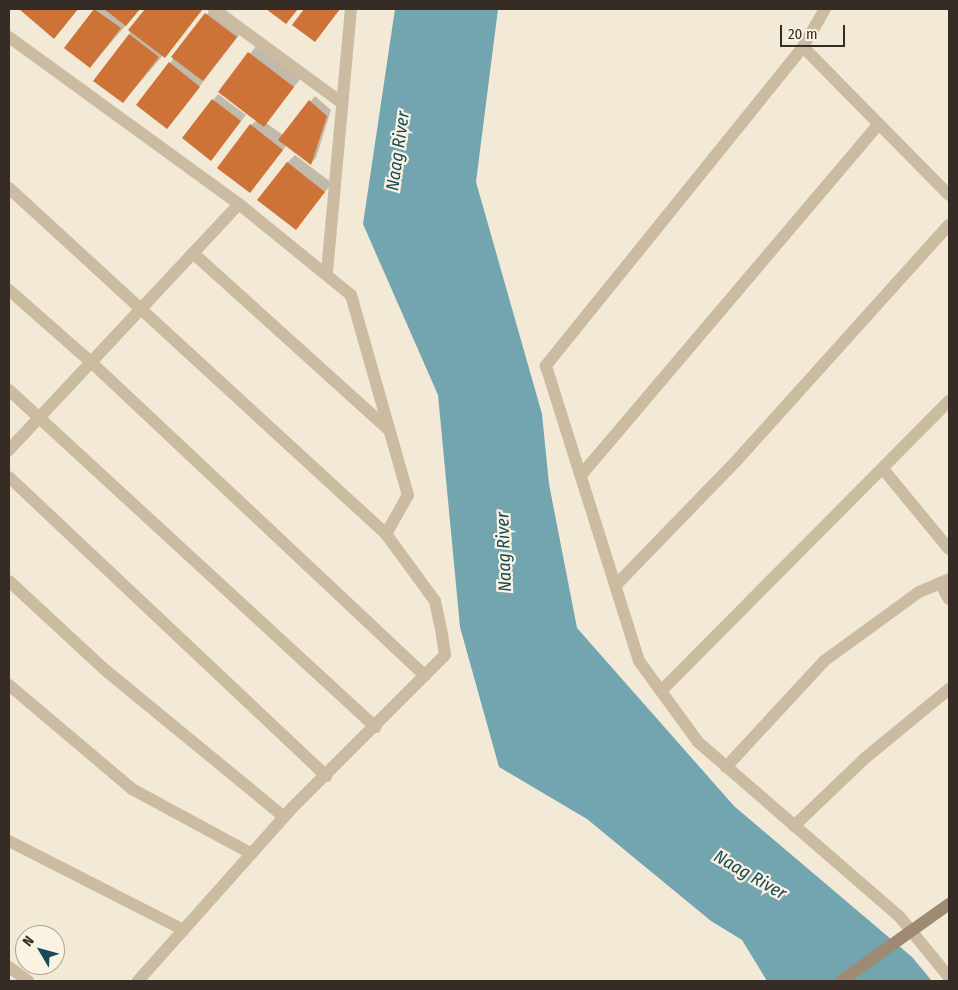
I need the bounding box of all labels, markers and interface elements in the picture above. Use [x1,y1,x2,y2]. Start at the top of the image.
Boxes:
scale bar [783,15,848,47]
text: 20 m [788,25,818,43]
water label: Naag River [382,110,414,192]
water label: Naag River [492,512,516,592]
water label: Naag River [710,846,790,904]
north arrow [15,925,65,975]
text: N [19,933,38,950]

